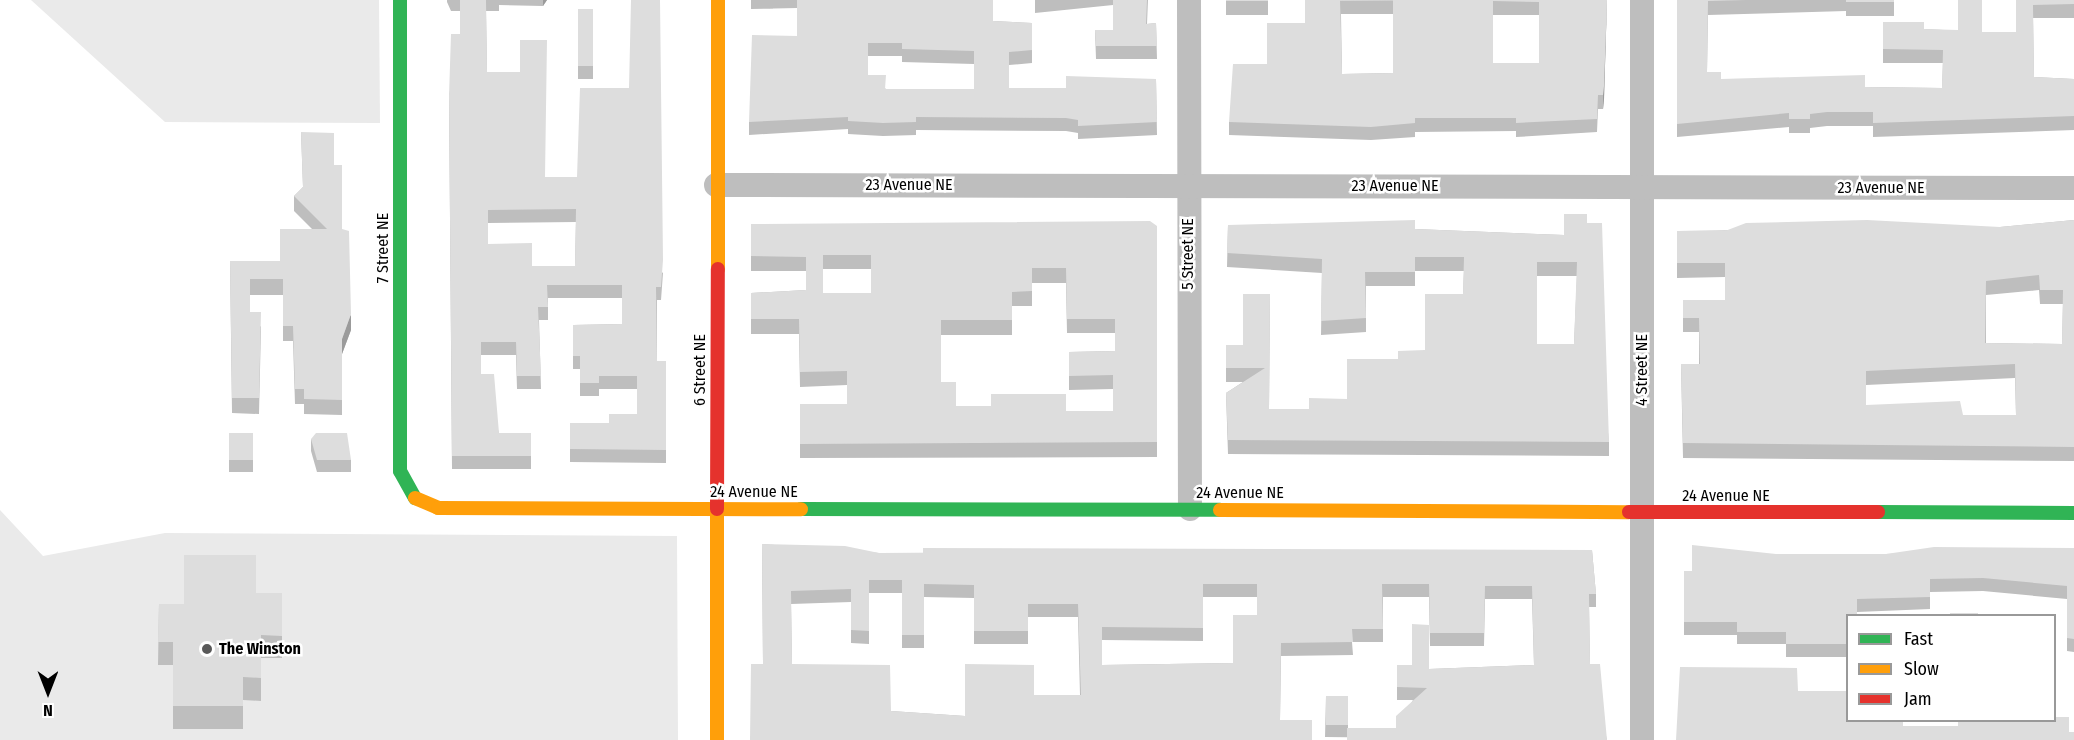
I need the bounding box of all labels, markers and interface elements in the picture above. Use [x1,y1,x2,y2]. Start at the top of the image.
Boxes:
street label: 23 Avenue NE [865,175,953,195]
street label: 23 Avenue NE [1351,176,1439,196]
street label: 23 Avenue NE [1837,178,1925,198]
street label: 7 Street NE [373,213,393,283]
street label: 5 Street NE [1178,218,1198,290]
street label: 6 Street NE [690,334,710,406]
street label: 4 Street NE [1632,334,1652,406]
street label: 24 Avenue NE [710,482,798,502]
street label: 24 Avenue NE [1196,483,1284,503]
street label: 24 Avenue NE [1682,486,1770,506]
legend [1846,614,2056,722]
text: Fast [1904,628,1933,650]
place label: The Winston [219,639,301,659]
marker: The Winston [200,642,214,656]
text: Slow [1904,658,1939,680]
north arrow [18,662,78,722]
text: Jam [1904,688,1932,710]
text: N [43,701,53,720]

